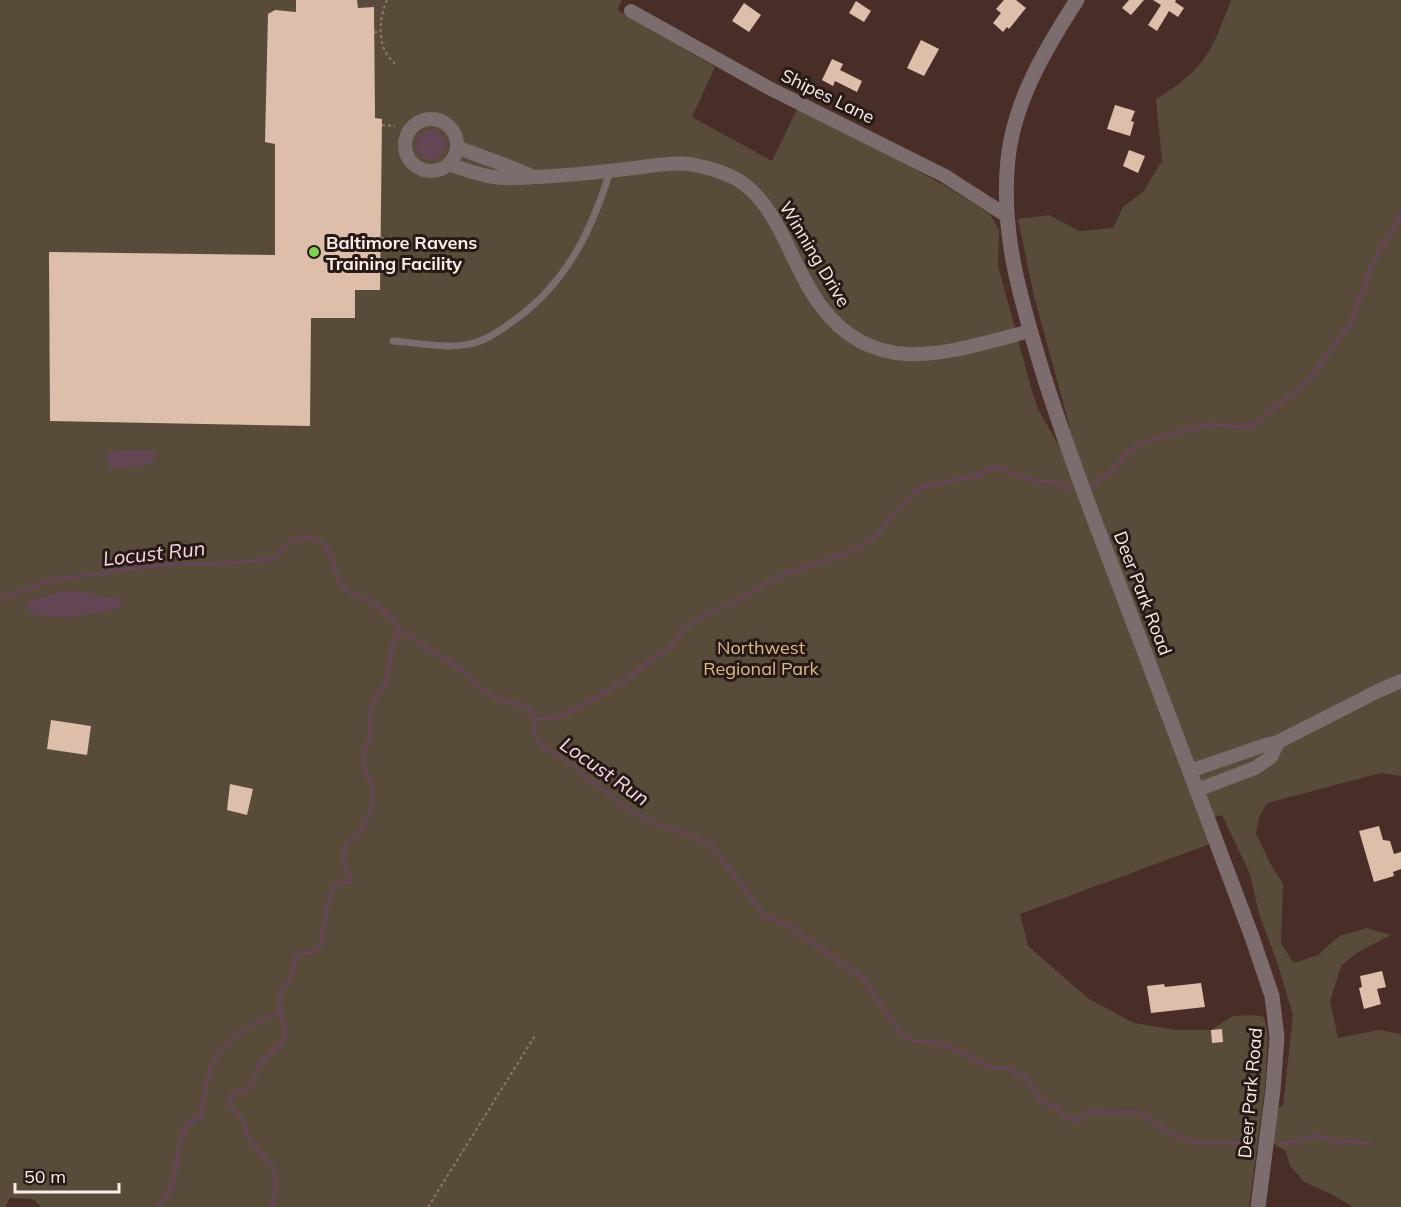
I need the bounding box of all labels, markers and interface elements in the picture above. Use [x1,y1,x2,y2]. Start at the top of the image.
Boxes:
street label: Shipes Lane [777,63,879,129]
street label: Winning Drive [774,197,856,311]
place label: Baltimore Ravens Training Facility [326,231,477,275]
marker: Baltimore Ravens Training Facility [307,245,321,259]
street label: Deer Park Road [1109,528,1177,658]
water label: Locust Run [102,535,206,571]
park label: Northwest Regional Park [703,636,820,680]
water label: Locust Run [556,731,654,811]
street label: Deer Park Road [1233,1027,1267,1159]
scale bar [15,1156,118,1194]
text: 50 m [24,1165,66,1188]

